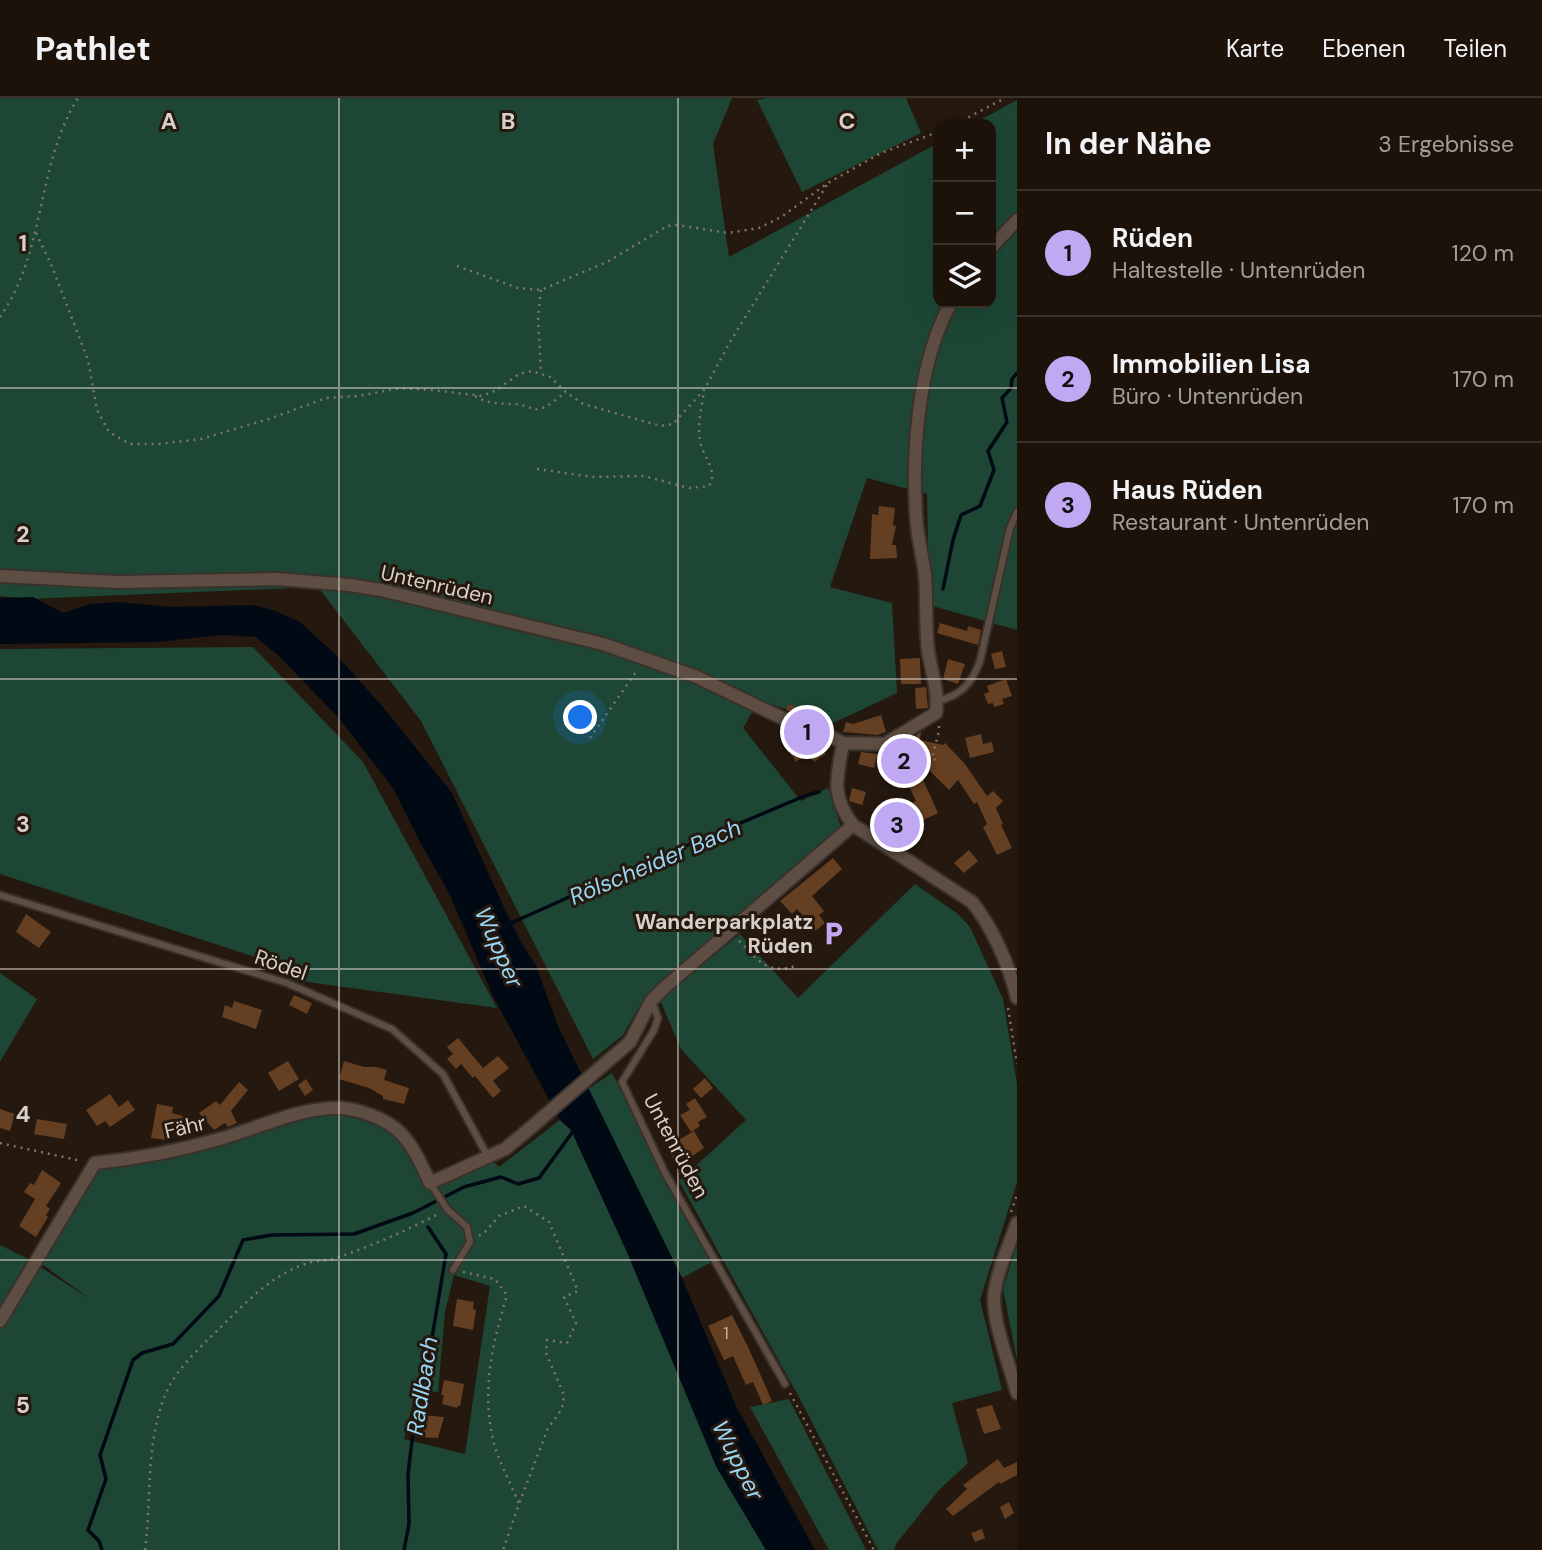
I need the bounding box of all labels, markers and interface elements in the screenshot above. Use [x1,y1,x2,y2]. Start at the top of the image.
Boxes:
text: Pathlet [35,27,151,70]
text: Karte [1226,33,1284,64]
text: Ebenen [1322,33,1406,64]
text: Teilen [1444,33,1507,64]
text: A [161,106,177,136]
text: B [501,106,515,136]
text: C [839,106,855,136]
map controls [933,119,996,308]
button: + [933,119,996,182]
text: In der Nähe [1045,124,1212,163]
text: 3 Ergebnisse [1378,129,1514,159]
button: − [933,182,996,245]
text: Rüden [1112,221,1193,255]
text: 1 [19,228,27,258]
text: 1 [1064,238,1072,268]
text: 120 m [1451,238,1514,268]
button: layers [933,245,996,308]
text: Haltestelle · Untenrüden [1112,255,1366,285]
text: Immobilien Lisa [1112,347,1311,381]
text: 2 [1061,364,1075,394]
text: 170 m [1453,364,1514,394]
text: Büro · Untenrüden [1112,381,1303,411]
text: Haus Rüden [1112,473,1263,507]
text: 3 [1061,490,1075,520]
text: 170 m [1453,490,1514,520]
text: Restaurant · Untenrüden [1112,507,1369,537]
text: 2 [16,519,30,549]
street label: Untenrüden [378,558,496,612]
your location [563,700,597,734]
pin: 1 [784,706,830,758]
pin: 2 [881,735,927,787]
pin: 3 [874,799,920,851]
text: 3 [16,809,30,839]
water label: Rölscheider Bach [564,812,746,912]
water label: Wupper [468,902,531,994]
place label: Wanderparkplatz Rüden [635,908,813,960]
parking icon: Wanderparkplatz Rüden [819,920,847,948]
street label: Rödel [251,943,311,987]
street label: Untenrüden [637,1089,715,1203]
text: 4 [16,1099,31,1129]
street label: Fähr [161,1109,209,1145]
house number: 1 [723,1321,729,1345]
water label: Radlbach [399,1335,445,1437]
text: 5 [16,1390,30,1420]
water label: Wupper [705,1415,771,1506]

